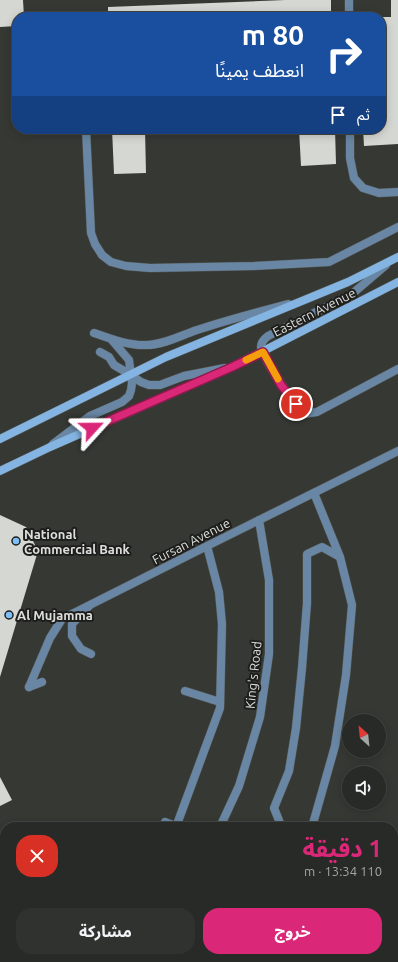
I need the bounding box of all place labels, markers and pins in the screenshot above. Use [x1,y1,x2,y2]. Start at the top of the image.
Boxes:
pin [279,387,313,421]
place label: National Commercial Bank [24,527,131,556]
marker: National Commercial Bank [11,536,21,546]
place label: Al Mujamma [17,608,93,622]
marker: Al Mujamma [4,610,14,620]

